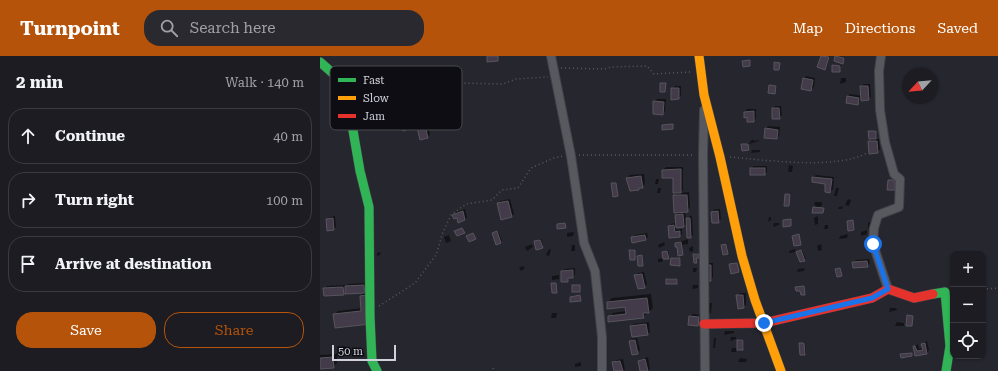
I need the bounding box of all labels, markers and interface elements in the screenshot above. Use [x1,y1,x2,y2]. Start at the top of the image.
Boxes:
search box [144,10,424,46]
text: Turnpoint [20,17,120,40]
icon: search [158,17,180,39]
text: Search here [190,19,276,37]
text: Map [793,20,823,36]
text: Directions [845,20,915,36]
text: Saved [937,20,978,36]
legend [330,66,462,130]
north arrow [902,68,938,104]
text: 2 min [16,72,63,92]
text: Fast [363,74,384,87]
text: Walk · 140 m [225,75,304,90]
text: Slow [363,92,390,105]
text: Jam [363,110,385,123]
icon: ahead [17,125,39,147]
text: Continue [55,127,125,145]
text: 40 m [273,129,303,144]
icon: right [17,189,39,211]
text: Turn right [55,191,134,209]
text: 100 m [266,193,303,208]
route start [864,235,882,253]
map controls [950,251,986,359]
button: + [950,251,986,287]
icon: arrive [17,253,39,275]
text: Arrive at destination [55,255,211,273]
button: − [950,287,986,323]
button: Save [16,312,156,348]
button: Share [164,312,304,348]
route end [755,314,773,332]
button: locate [950,323,986,359]
scale bar [332,343,396,362]
text: 50 m [338,345,363,358]

